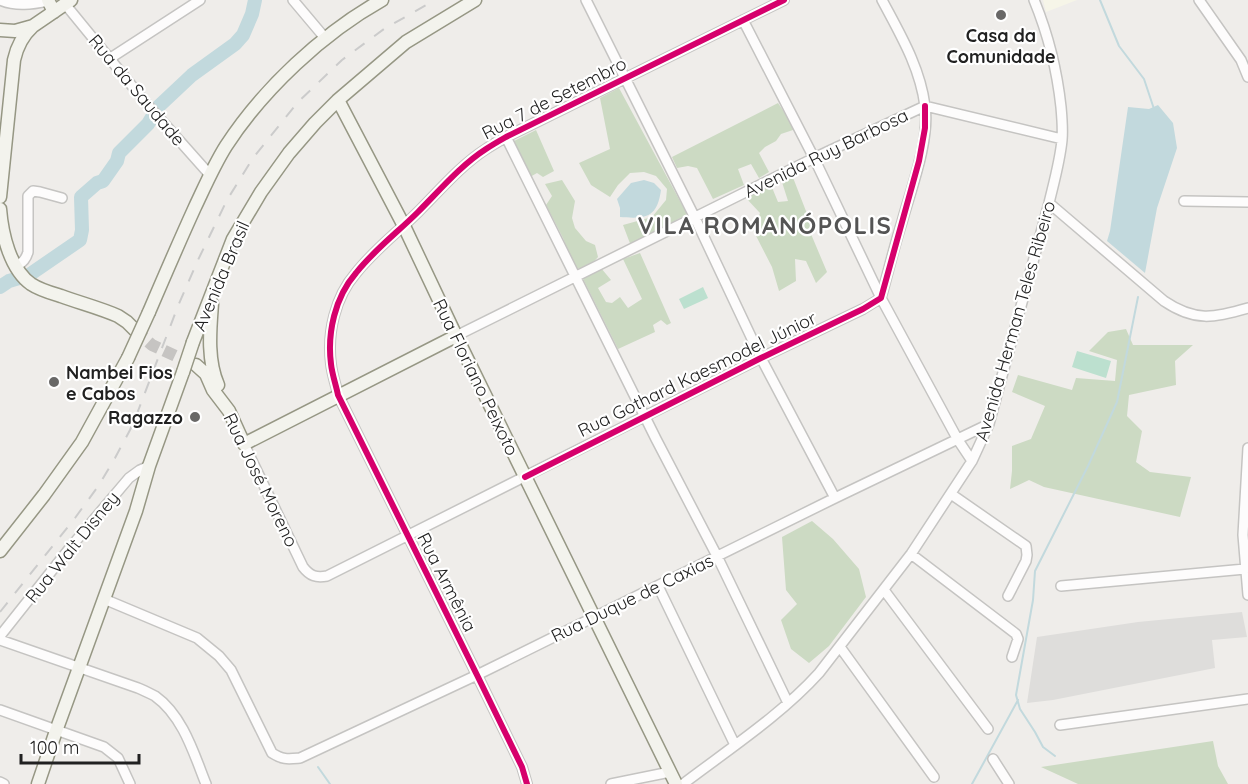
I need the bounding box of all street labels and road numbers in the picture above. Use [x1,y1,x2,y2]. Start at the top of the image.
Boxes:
street label: Rua da Saudade [84,29,190,151]
street label: Rua 7 de Setembro [478,52,630,144]
street label: Avenida Ruy Barbosa [740,103,912,203]
street label: Avenida Herman Teles Ribeiro [970,198,1060,444]
street label: Avenida Brasil [187,217,255,335]
street label: Rua Floriano Peixoto [428,295,524,459]
street label: Rua Gothard Kaesmodel Júnior [574,306,820,442]
street label: Rua José Moreno [219,409,303,551]
street label: Rua Walt Disney [20,486,124,608]
street label: Rua Armênia [412,529,482,635]
street label: Rua Duque de Caxias [547,549,717,647]

